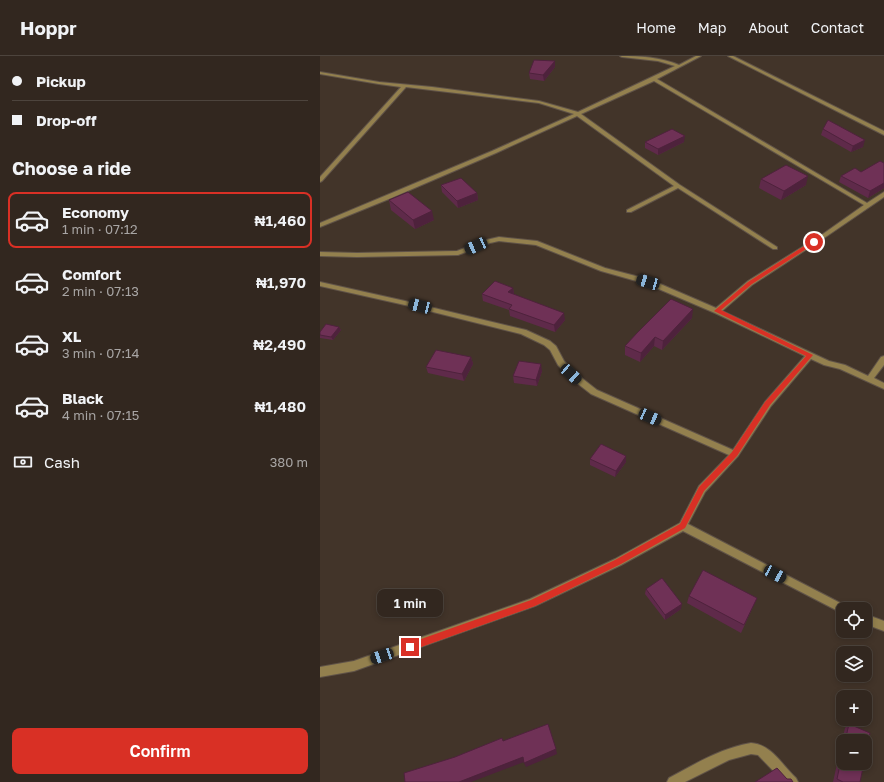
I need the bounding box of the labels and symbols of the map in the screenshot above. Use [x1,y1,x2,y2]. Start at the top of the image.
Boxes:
route start [805,233,823,251]
car [463,236,489,256]
car [635,273,661,291]
car [407,297,433,315]
car [558,362,584,386]
car [637,407,663,427]
car [762,563,788,585]
callout: 1 min [377,589,443,617]
route end [401,638,419,656]
car [369,647,395,665]

